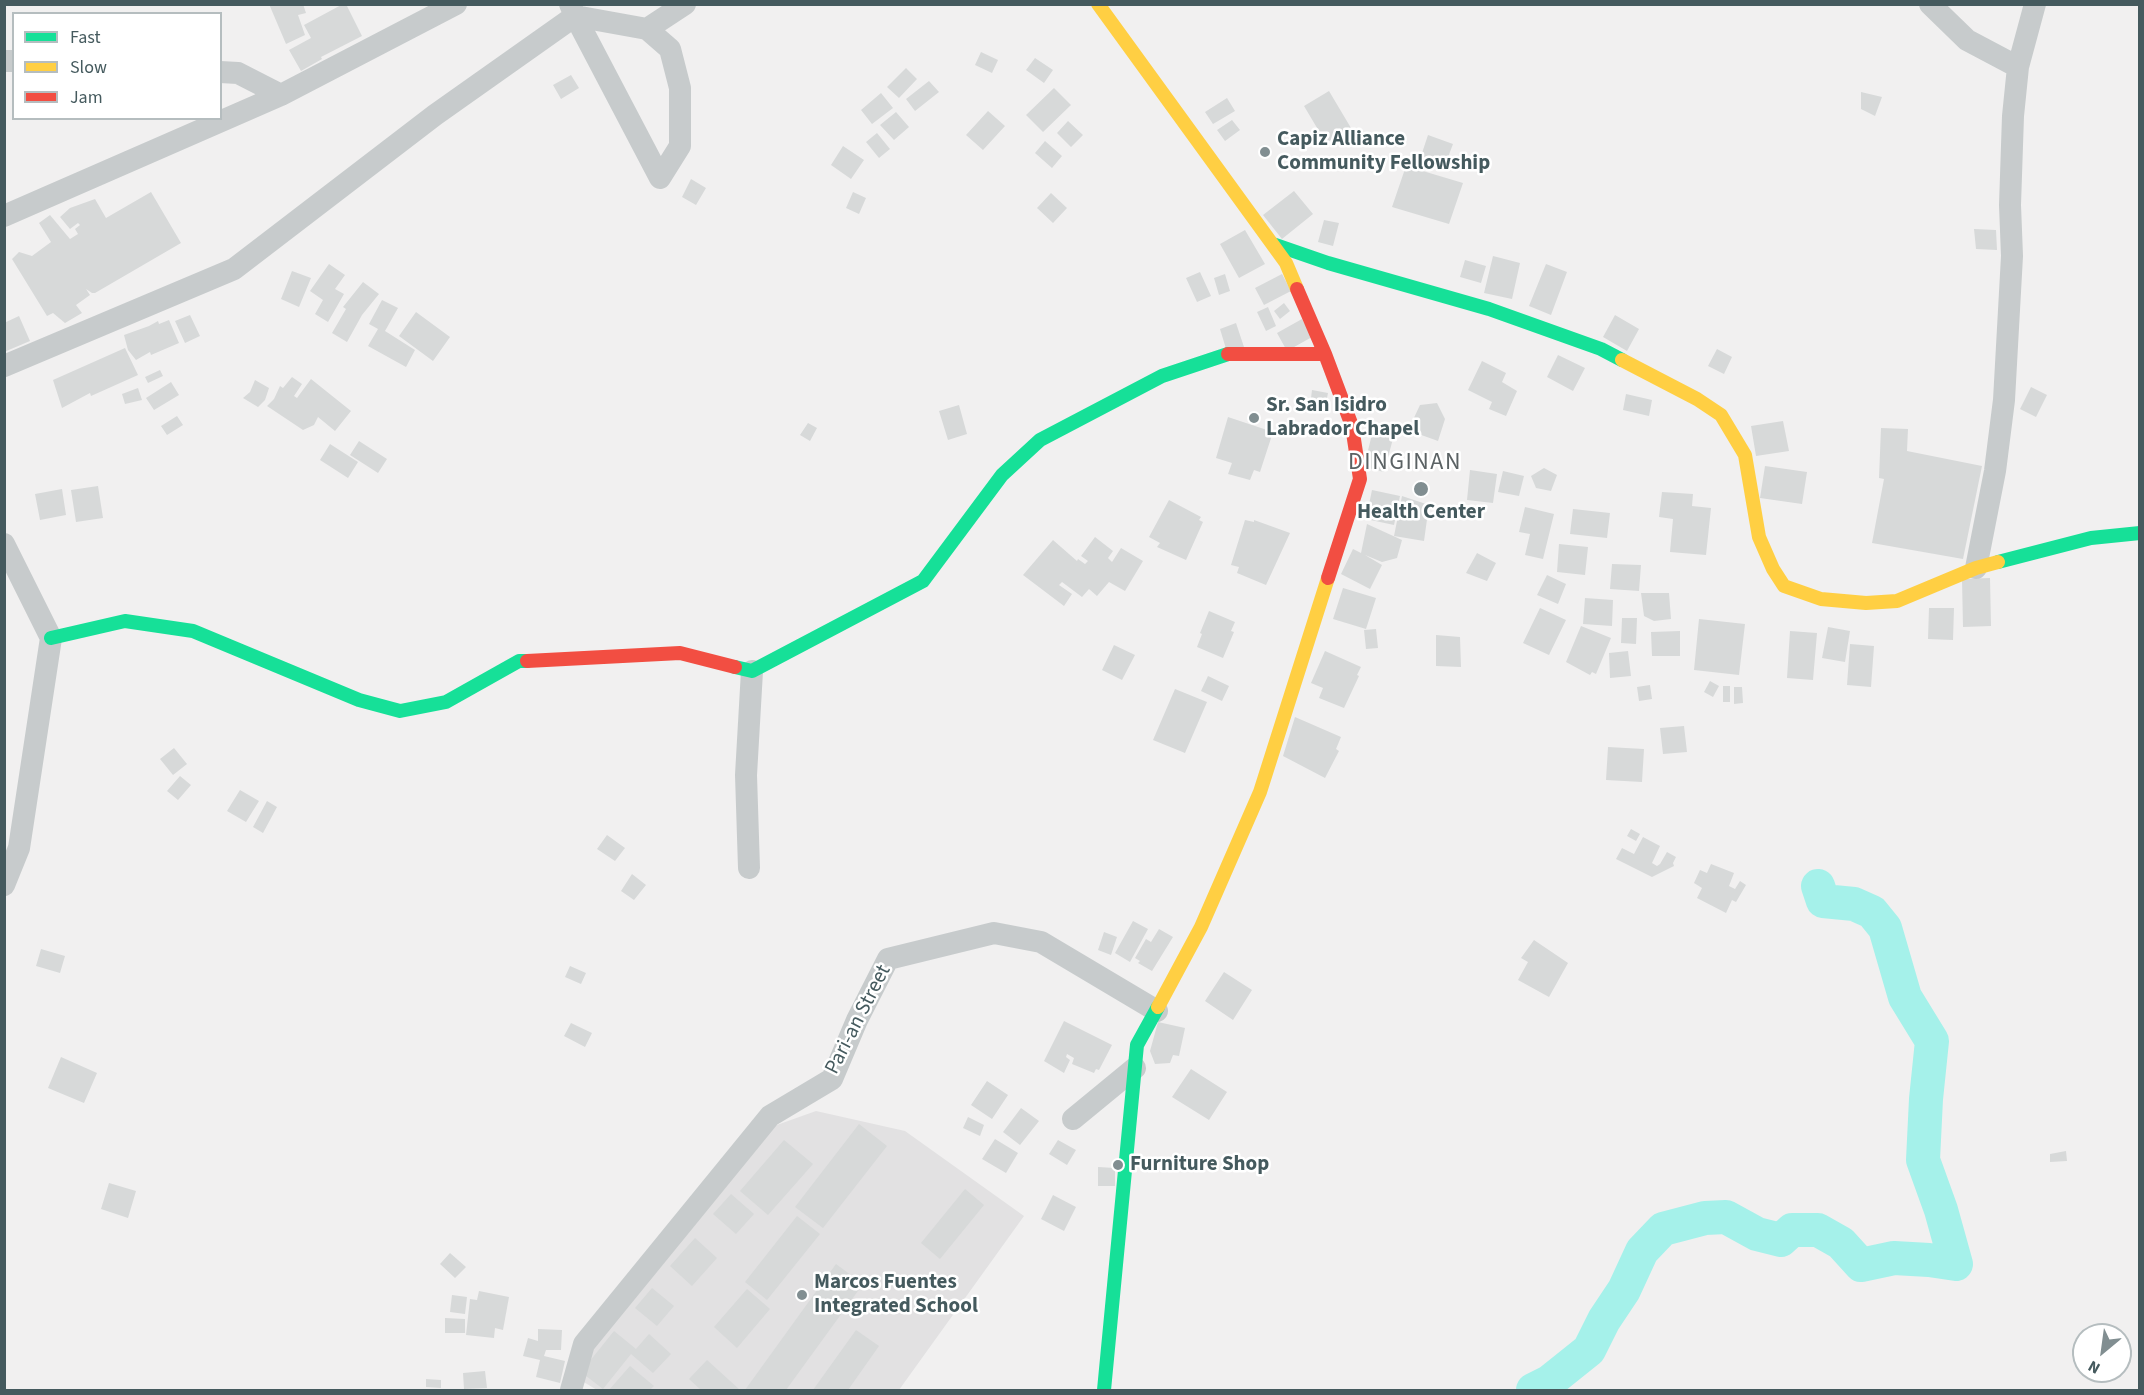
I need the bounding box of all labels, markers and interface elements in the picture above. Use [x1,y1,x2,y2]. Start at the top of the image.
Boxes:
legend [12,12,222,120]
text: Fast [70,25,101,50]
text: Slow [70,55,107,80]
text: Jam [70,85,103,110]
place label: Capiz Alliance Community Fellowship [1277,127,1490,177]
marker: Capiz Alliance Community Fellowship [1258,145,1272,159]
place label: Sr. San Isidro Labrador Chapel [1266,393,1419,443]
marker: Sr. San Isidro Labrador Chapel [1247,411,1261,425]
district label: DINGINAN [1348,450,1462,478]
marker: Health Center [1412,480,1430,498]
place label: Health Center [1357,500,1485,526]
street label: Pari-an Street [821,961,897,1079]
place label: Furniture Shop [1130,1152,1269,1178]
marker: Furniture Shop [1111,1158,1125,1172]
place label: Marcos Fuentes Integrated School [814,1270,978,1320]
marker: Marcos Fuentes Integrated School [795,1288,809,1302]
north arrow [2072,1323,2132,1383]
text: N [2084,1355,2104,1379]

